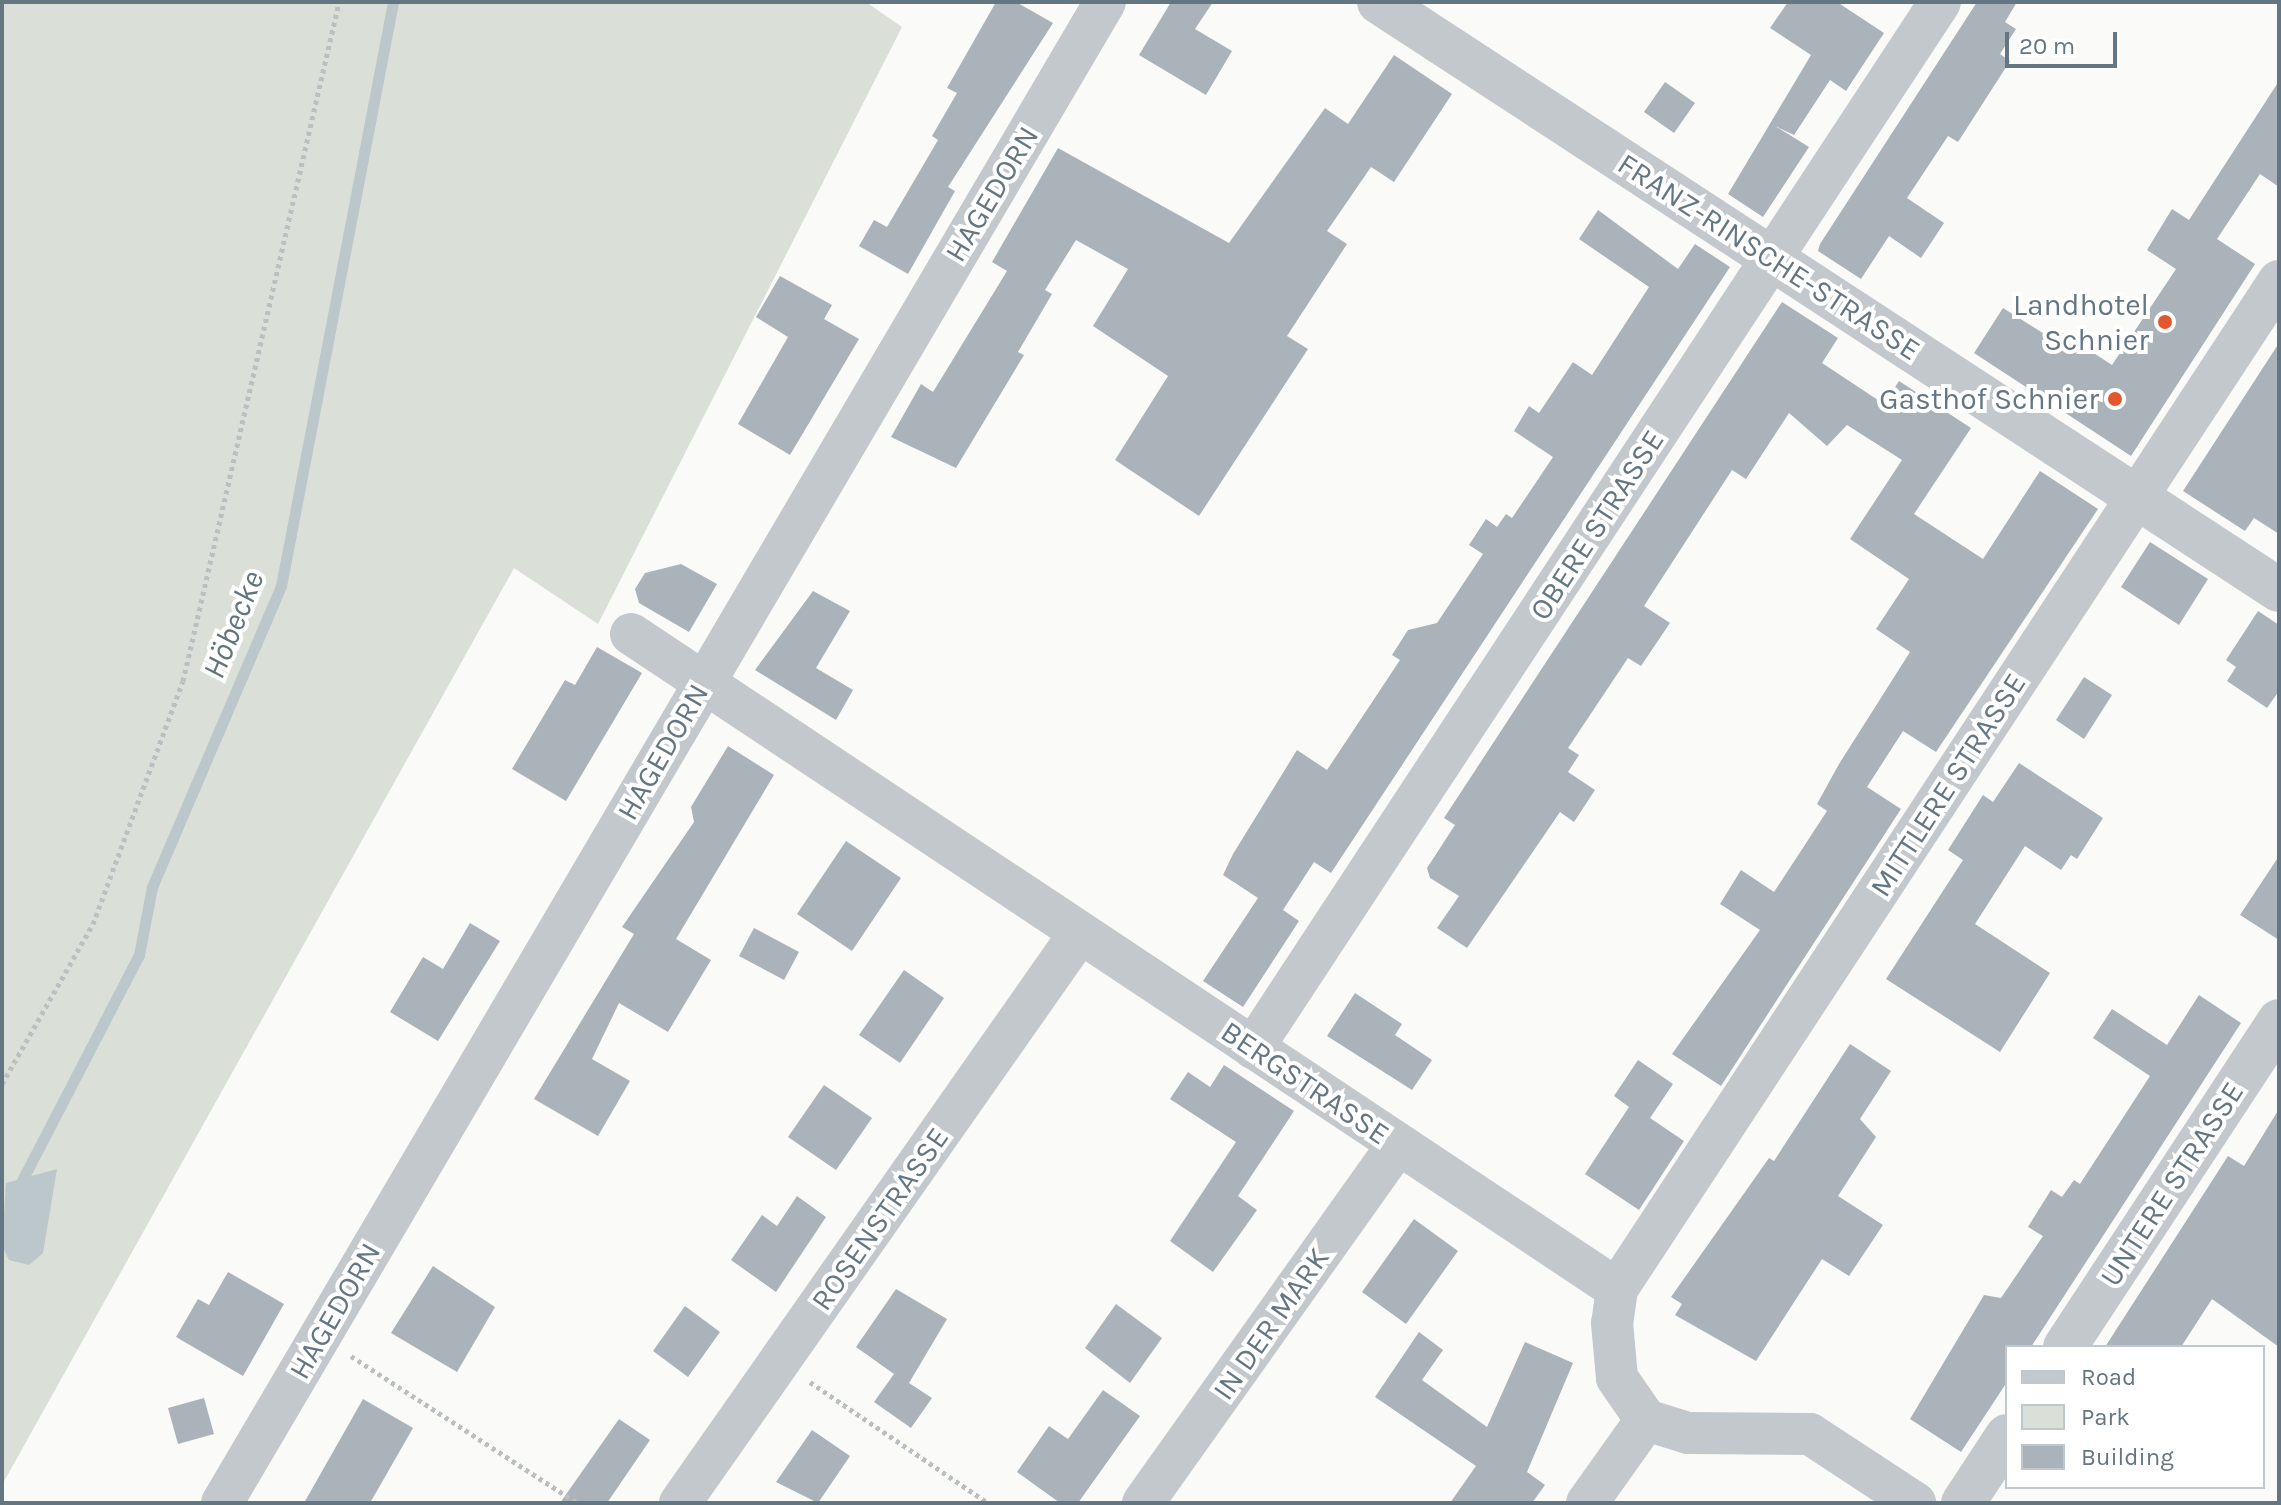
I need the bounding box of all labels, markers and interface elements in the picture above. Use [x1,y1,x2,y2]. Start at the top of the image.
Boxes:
scale bar [2009,16,2121,66]
text: 20 m [2019,32,2075,60]
street label: HAGEDORN [938,120,1046,268]
street label: FRANZ-RINSCHE-STRASSE [1611,146,1927,368]
place label: Landhotel Schnier [2013,287,2149,358]
marker: Landhotel Schnier [2156,313,2174,331]
place label: Gasthof Schnier [1879,381,2099,417]
marker: Gasthof Schnier [2106,390,2124,408]
street label: OBERE STRASSE [1522,423,1672,627]
water label: Höbecke [195,566,273,684]
street label: MITTLERE STRASSE [1862,667,2034,903]
street label: HAGEDORN [610,677,716,827]
street label: BERGSTRASSE [1214,1014,1396,1152]
street label: UNTERE STRASSE [2093,1075,2251,1293]
street label: ROSENSTRASSE [804,1121,956,1317]
street label: HAGEDORN [282,1236,388,1386]
street label: IN DER MARK [1205,1241,1337,1407]
legend [2005,1345,2265,1489]
text: Road [2081,1363,2136,1391]
text: Park [2081,1403,2130,1431]
text: Building [2081,1443,2174,1471]

